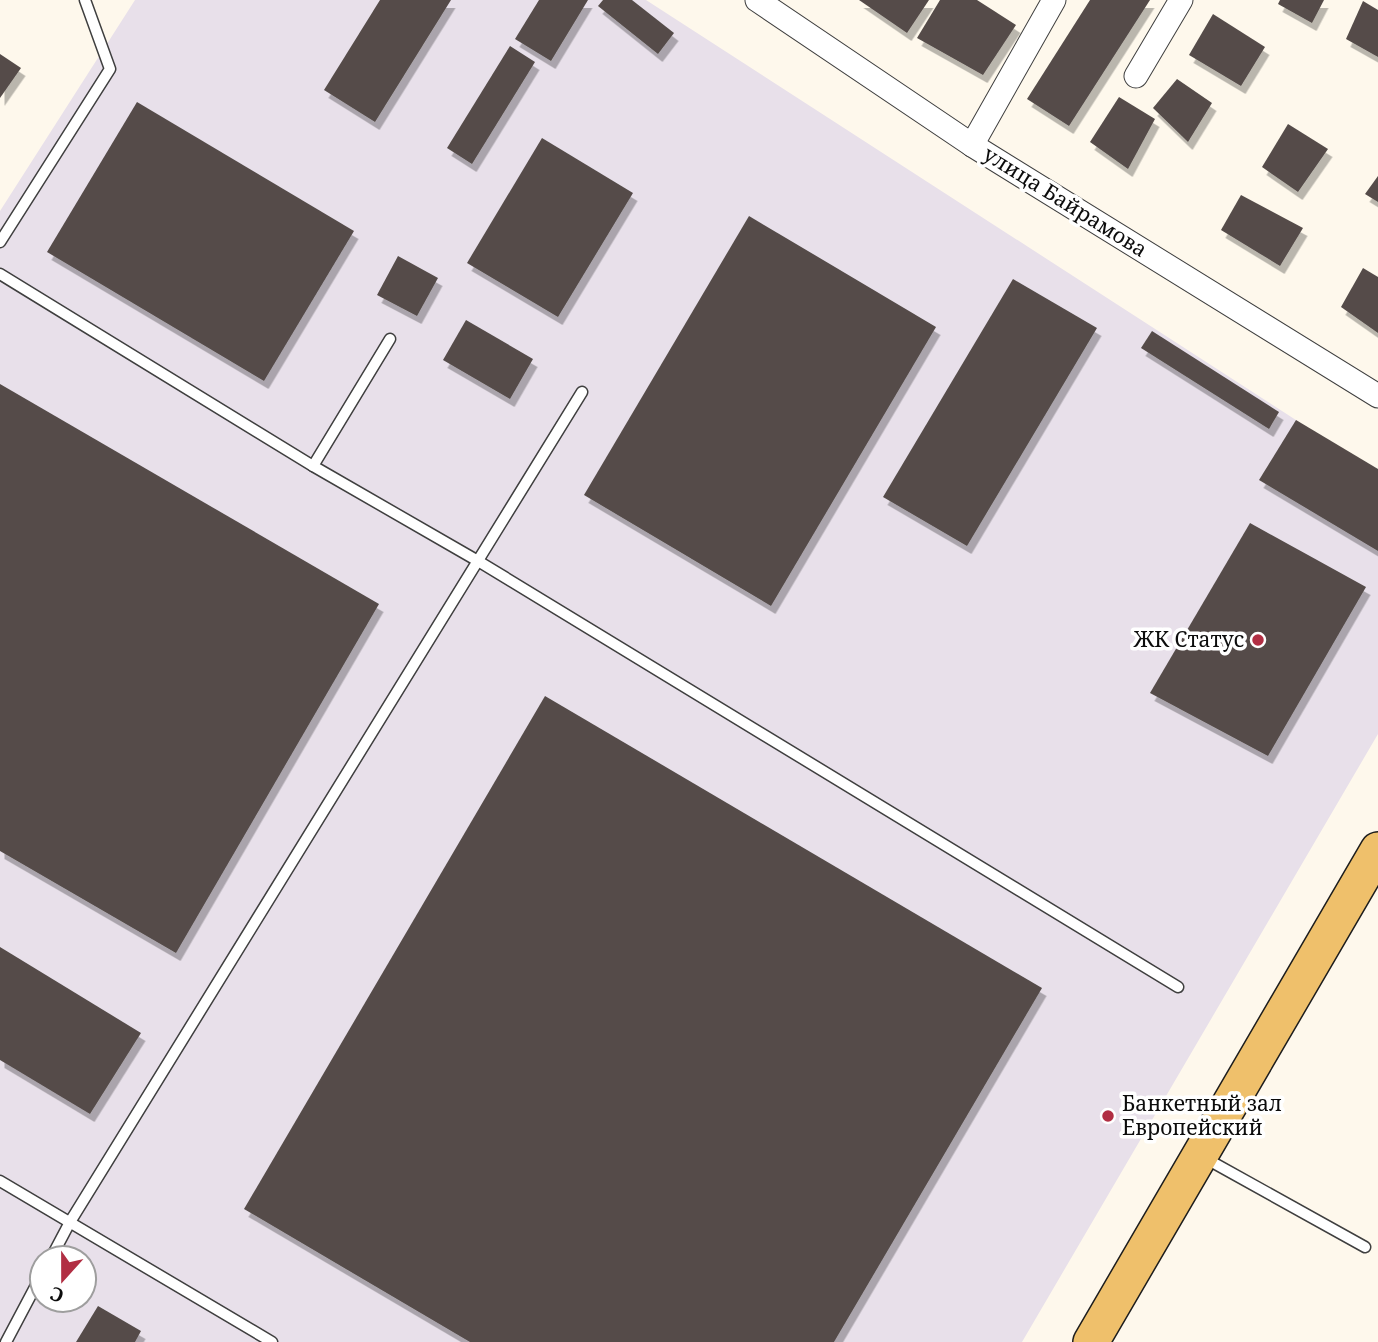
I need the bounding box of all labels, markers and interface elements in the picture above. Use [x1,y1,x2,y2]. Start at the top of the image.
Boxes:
street label: улица Байрамова [978,139,1153,263]
place label: ЖК Статус [1133,625,1244,653]
marker: ЖК Статус [1250,632,1266,648]
place label: Банкетный зал Европейский [1122,1089,1282,1141]
marker: Банкетный зал Европейский [1100,1108,1116,1124]
north arrow [28,1244,98,1314]
text: С [46,1280,67,1309]

